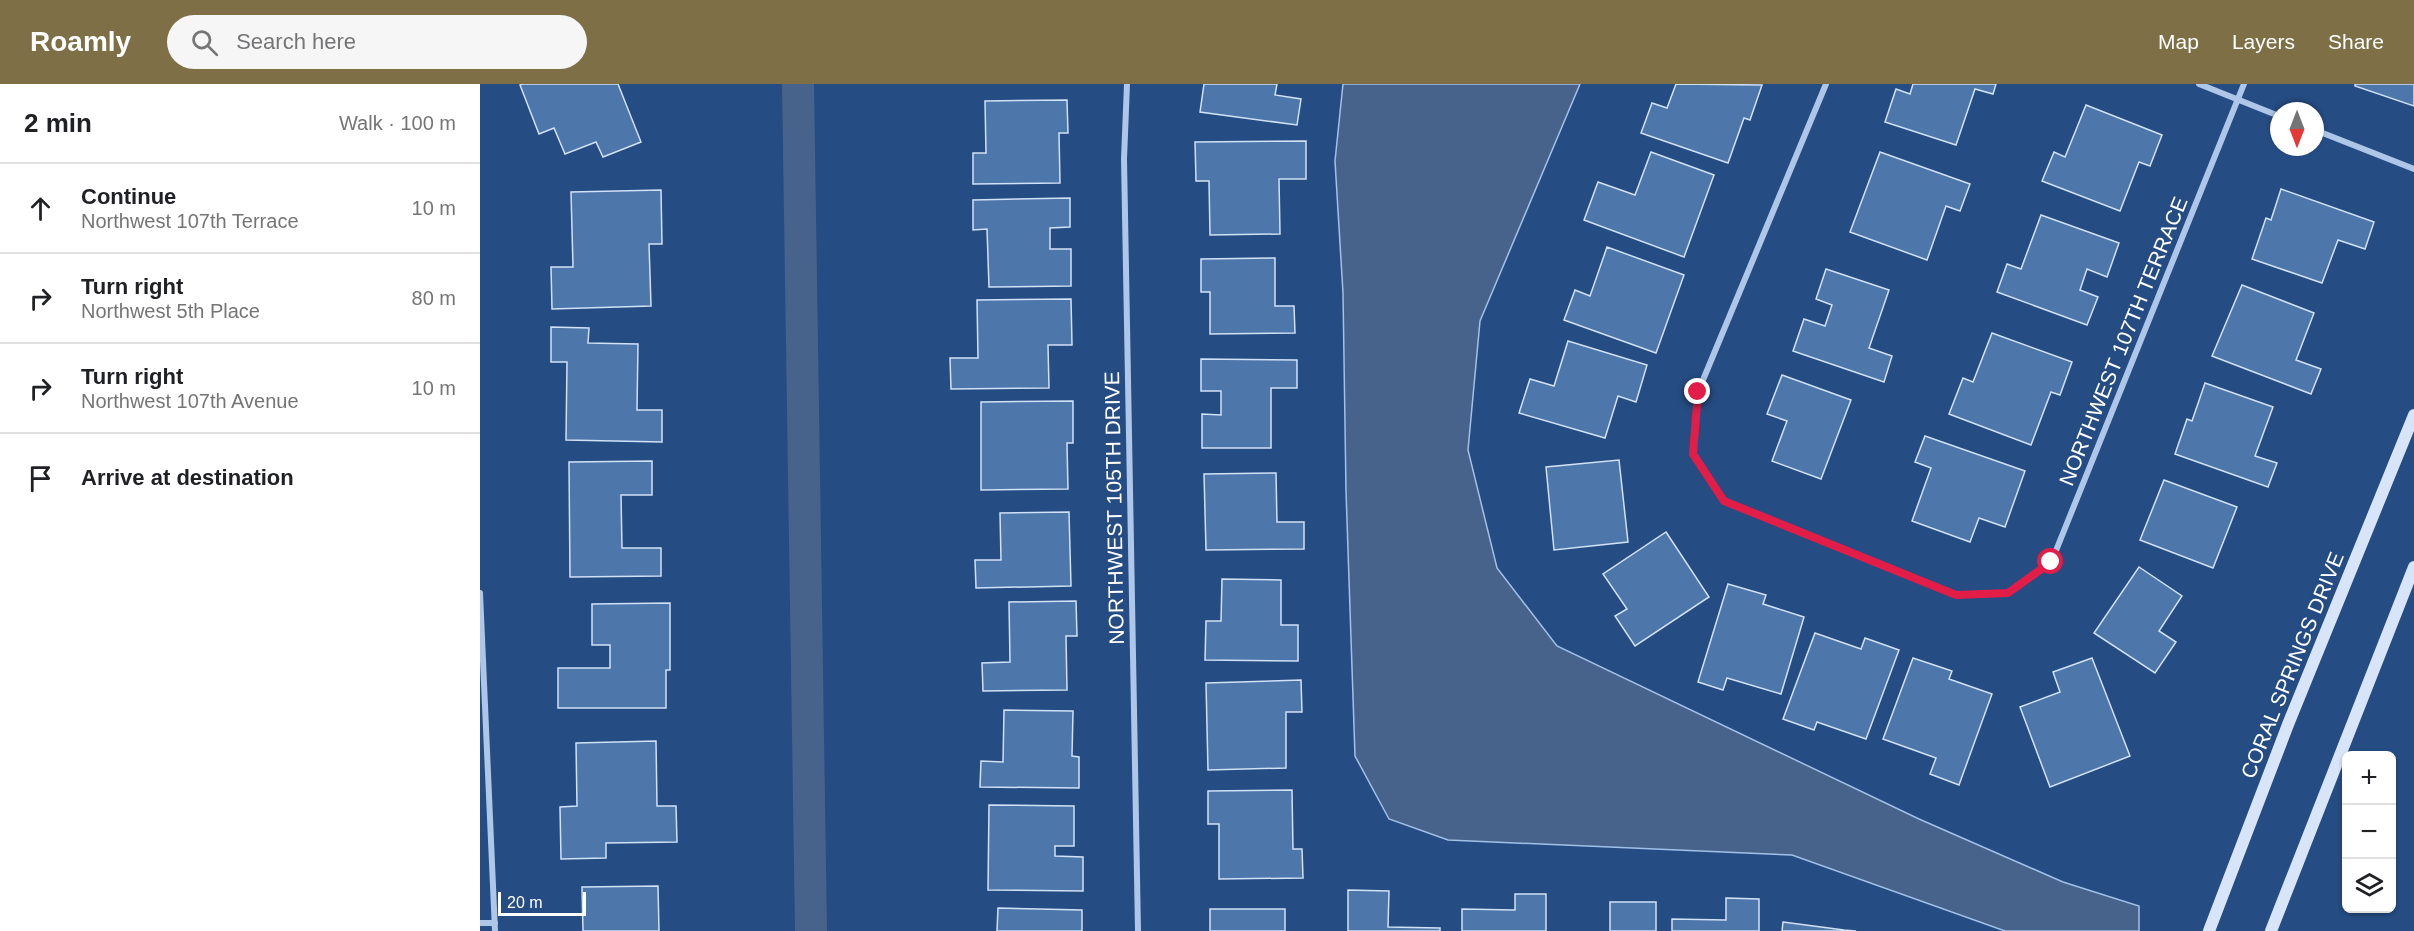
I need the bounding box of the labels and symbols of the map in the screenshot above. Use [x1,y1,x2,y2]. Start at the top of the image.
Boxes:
north arrow [2270,102,2324,156]
street label: NORTHWEST 107TH TERRACE [2054,193,2192,489]
street label: NORTHWEST 105TH DRIVE [1100,371,1128,645]
route end [1684,378,1710,404]
route start [2037,548,2063,574]
street label: CORAL SPRINGS DRIVE [2236,549,2348,781]
scale bar [498,889,586,916]

